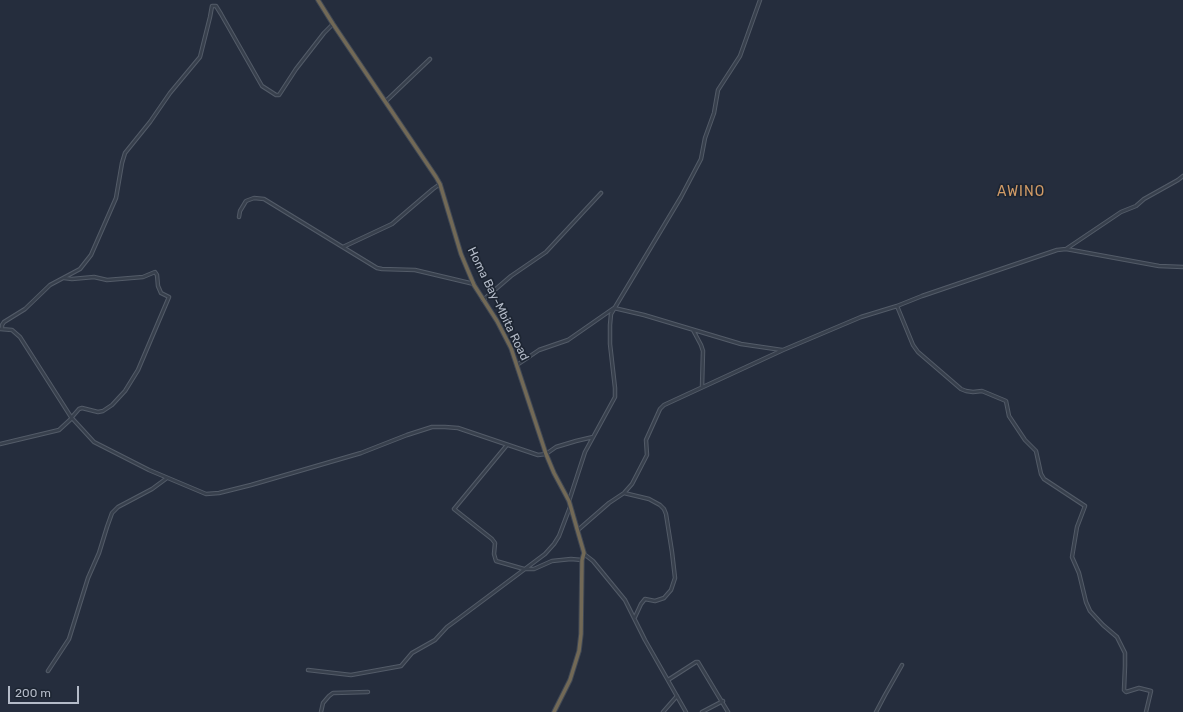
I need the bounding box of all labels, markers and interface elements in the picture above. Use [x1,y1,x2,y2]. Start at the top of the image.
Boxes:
district label: AWINO [997,184,1045,200]
street label: Homa Bay-Mbita Road [464,245,532,363]
scale bar [10,678,81,704]
text: 200 m [15,686,51,700]

